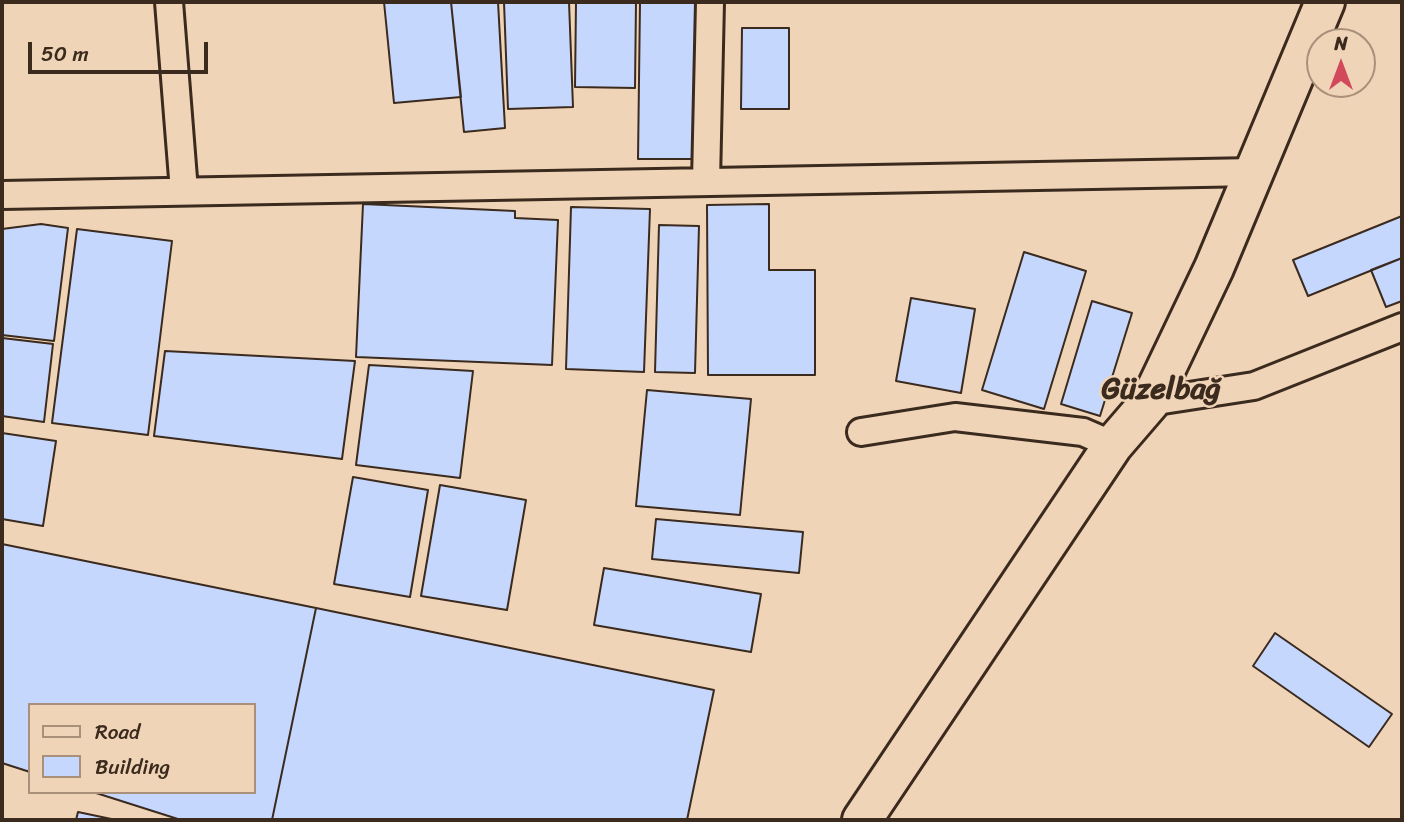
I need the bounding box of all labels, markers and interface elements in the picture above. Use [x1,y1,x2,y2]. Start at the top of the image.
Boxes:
text: N [1334,27,1348,60]
scale bar [32,28,212,72]
north arrow [1306,28,1376,98]
text: 50 m [41,35,89,73]
district label: Güzelbağ [1101,372,1221,408]
legend [28,703,256,794]
text: Road [95,713,140,751]
text: Building [95,748,170,786]

